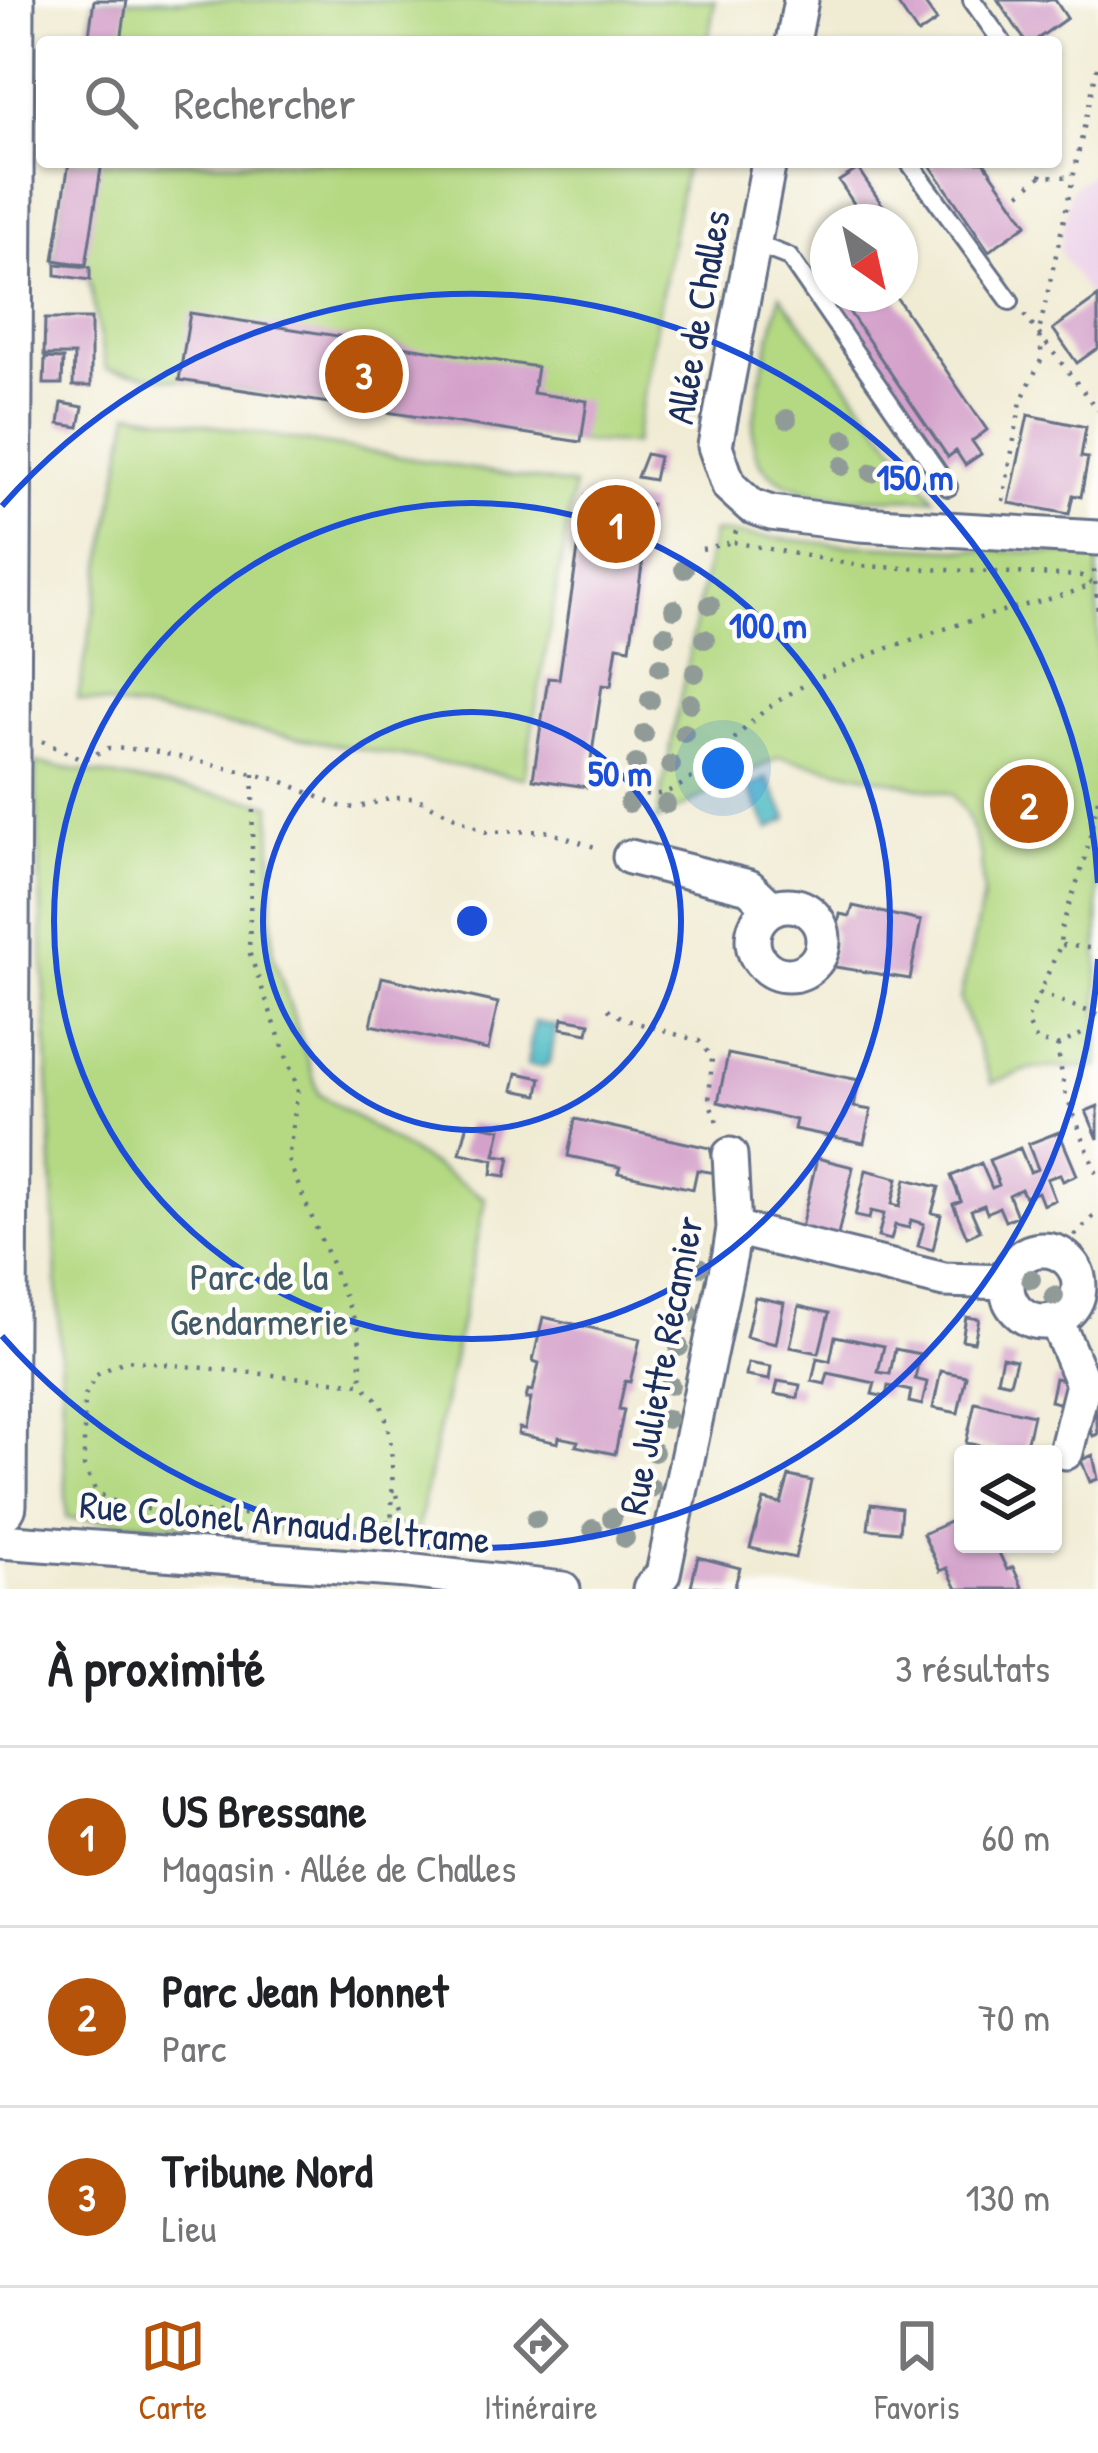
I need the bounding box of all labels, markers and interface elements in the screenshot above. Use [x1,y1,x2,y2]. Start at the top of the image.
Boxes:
search box [36,36,1062,168]
icon: search [78,69,144,135]
text: Rechercher [174,72,356,133]
north arrow [810,204,918,312]
street label: Allée de Challes [652,206,742,428]
pin: 3 [325,329,403,419]
text: 150 m [876,452,954,501]
pin: 1 [577,479,655,569]
text: 100 m [729,600,807,649]
your location [693,738,753,798]
text: 50 m [588,748,652,797]
pin: 2 [990,759,1068,849]
centre of rings [451,900,493,942]
street label: Rue Juliette Récamier [605,1211,715,1519]
park label: Parc de la Gendarmerie [170,1249,348,1347]
map controls [954,1445,1062,1553]
button: layers [954,1445,1062,1553]
street label: Rue Colonel Arnaud Beltrame [78,1477,492,1565]
text: À proximité [48,1633,265,1702]
text: 3 résultats [895,1641,1050,1694]
text: US Bressane [162,1780,366,1841]
text: 1 [80,1810,94,1863]
text: 60 m [981,1810,1050,1863]
text: Magasin · Allée de Challes [162,1841,516,1894]
text: Parc Jean Monnet [162,1960,448,2021]
text: 2 [78,1990,96,2043]
text: 70 m [978,1990,1050,2043]
text: Parc [162,2021,226,2074]
text: Tribune Nord [162,2140,373,2201]
text: 3 [78,2170,96,2223]
text: 130 m [965,2170,1050,2223]
text: Lieu [162,2201,216,2254]
tab: Carte [139,2313,207,2429]
tab: Itinéraire [484,2313,597,2429]
tab: Favoris [875,2313,959,2429]

